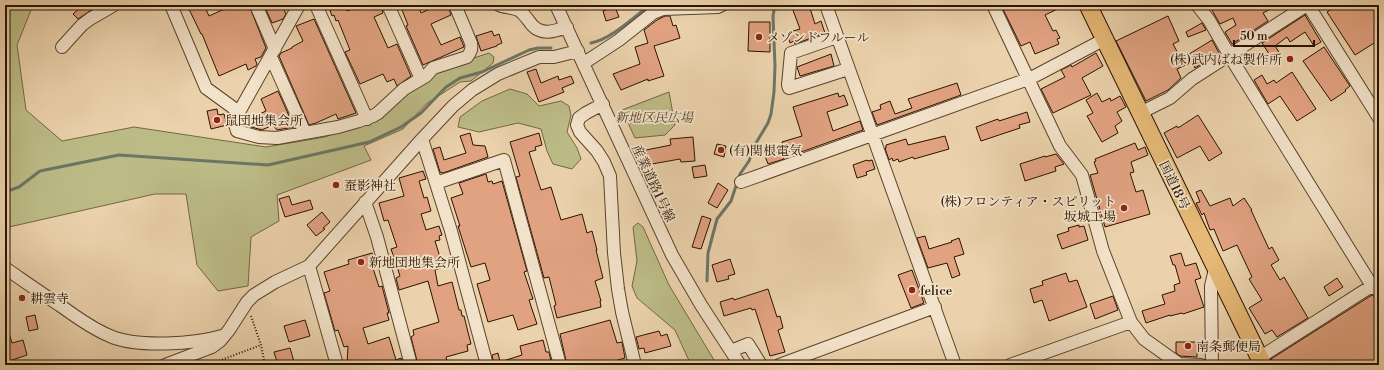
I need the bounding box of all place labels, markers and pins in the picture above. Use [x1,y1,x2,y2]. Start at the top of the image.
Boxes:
place label: メゾンドフルール [767,30,869,46]
marker: メゾンドフルール [754,32,764,42]
place label: (株)武内ばね製作所 [1170,52,1282,68]
marker: (株)武内ばね製作所 [1285,54,1295,64]
place label: 鼠団地集会所 [225,113,303,129]
marker: 鼠団地集会所 [212,115,222,125]
place label: (有)関根電気 [729,143,802,159]
marker: (有)関根電気 [716,145,726,155]
place label: 蚕影神社 [344,178,396,194]
marker: 蚕影神社 [331,180,341,190]
place label: (株)フロンティア・スピリット 坂城工場 [941,194,1116,225]
marker: (株)フロンティア・スピリット 坂城工場 [1119,203,1129,213]
place label: 新地団地集会所 [369,255,460,271]
marker: 新地団地集会所 [356,257,366,267]
place label: felice [920,283,953,299]
marker: felice [907,285,917,295]
place label: 耕雲寺 [30,291,69,307]
marker: 耕雲寺 [17,293,27,303]
place label: 南条郵便局 [1196,339,1261,355]
marker: 南条郵便局 [1183,341,1193,351]

